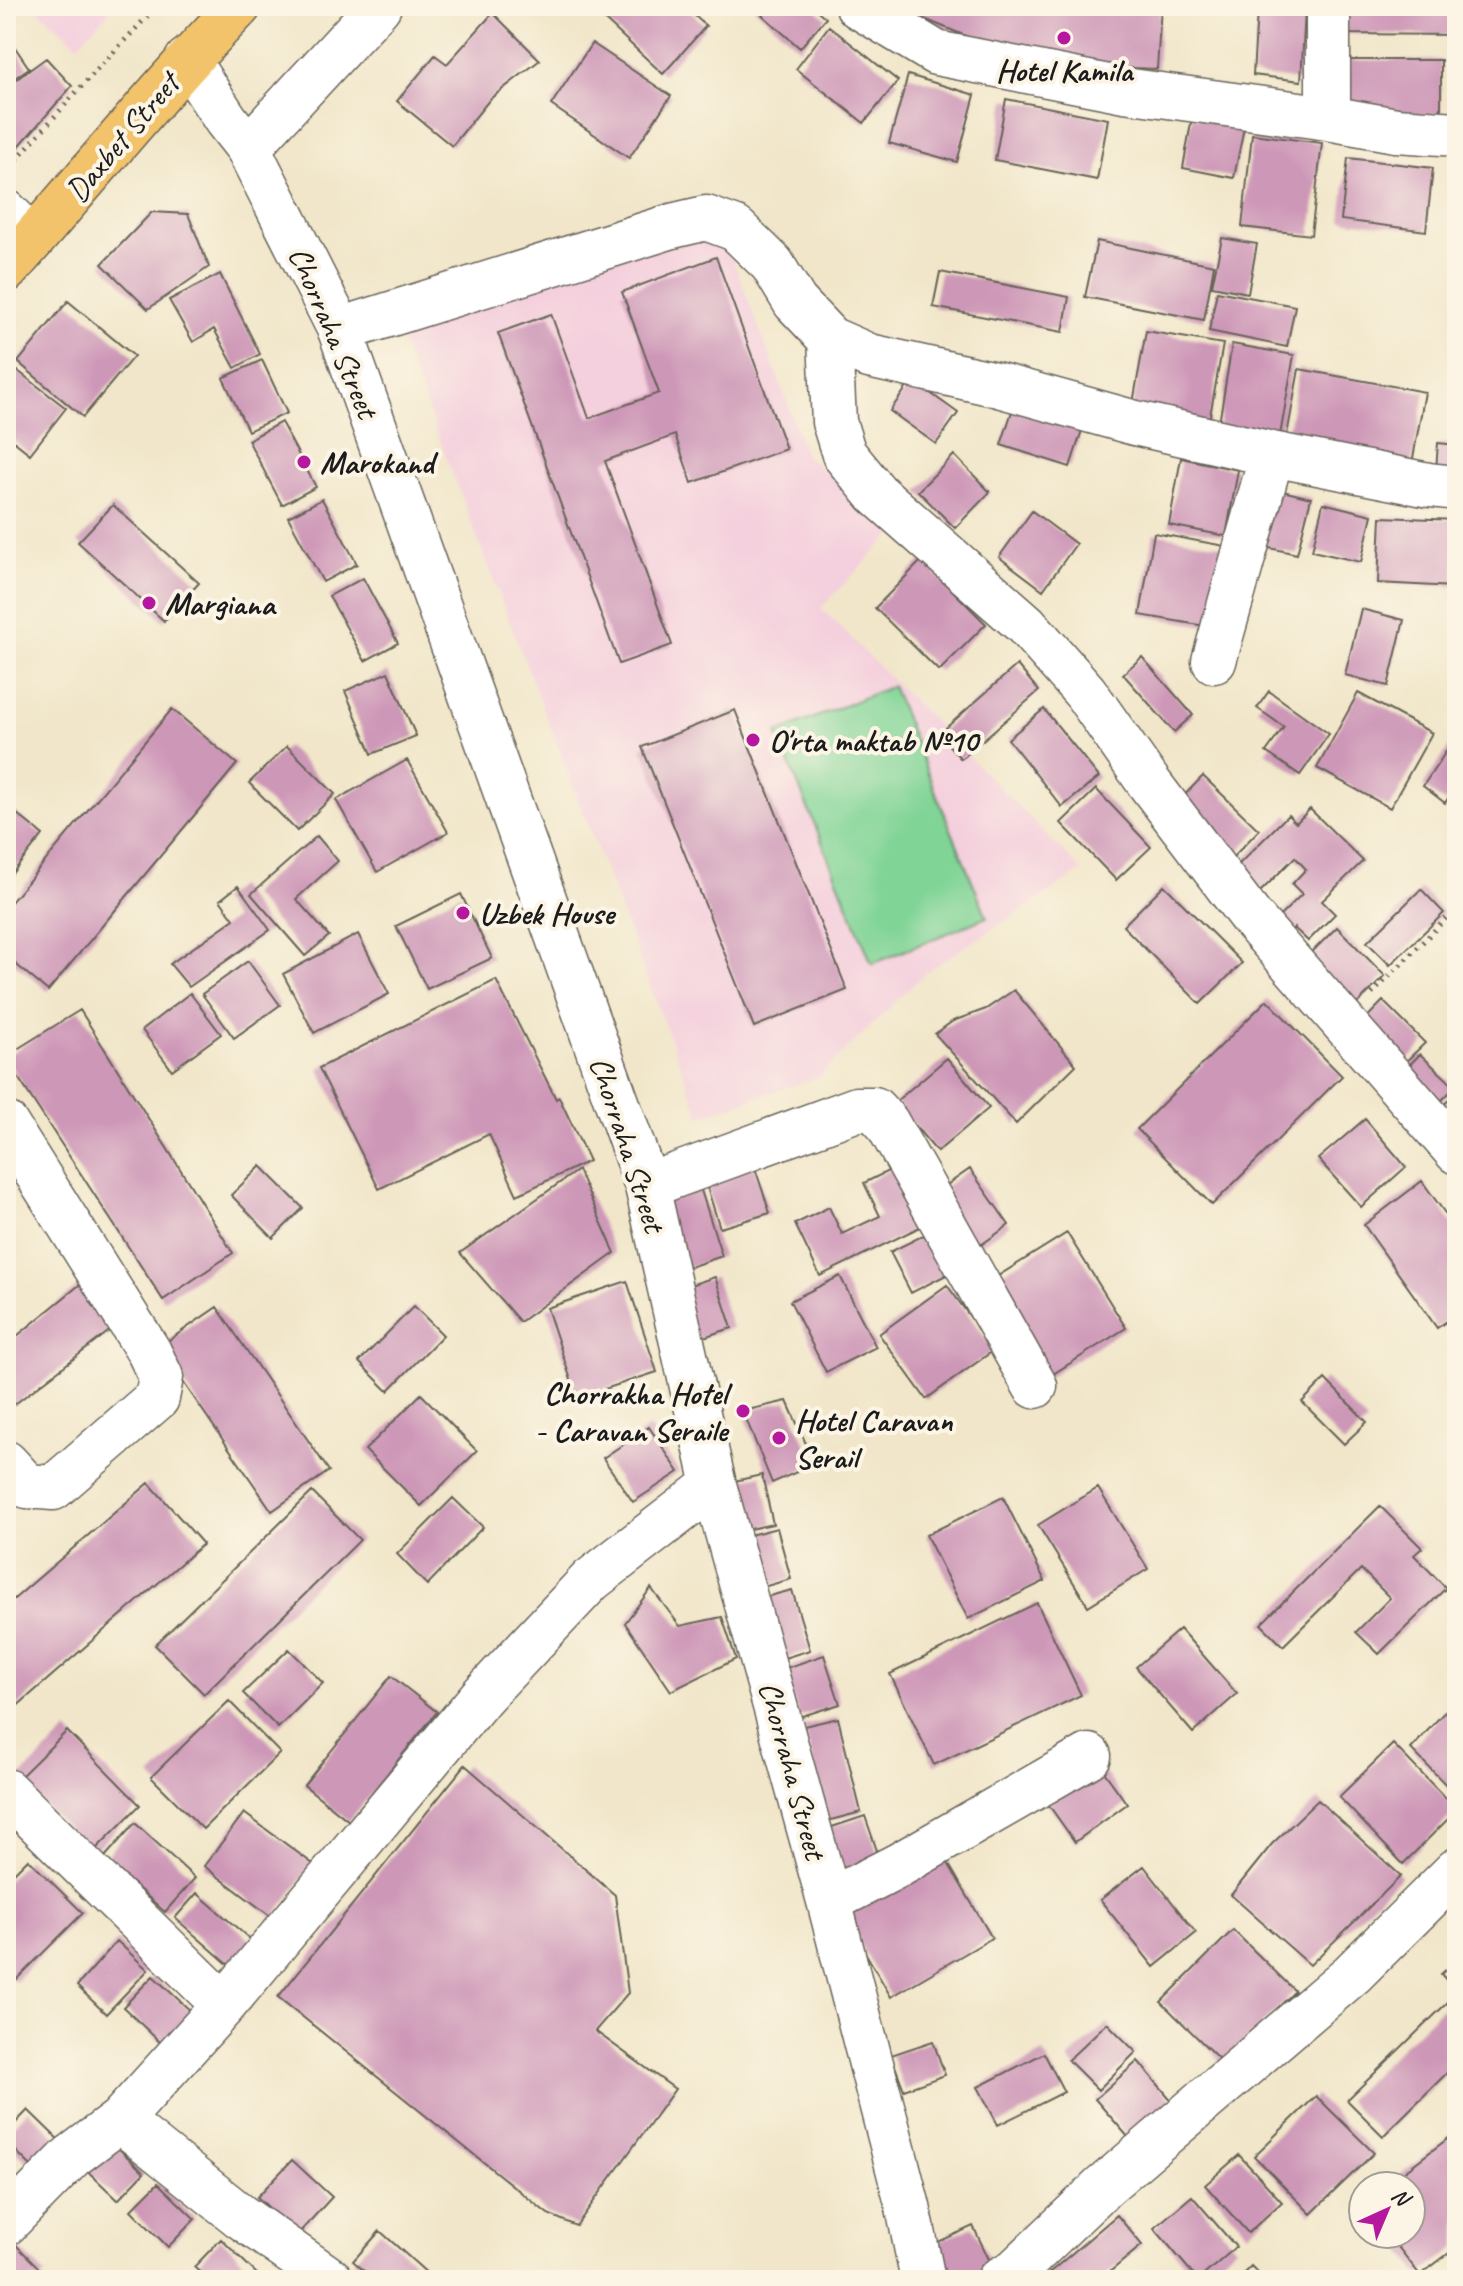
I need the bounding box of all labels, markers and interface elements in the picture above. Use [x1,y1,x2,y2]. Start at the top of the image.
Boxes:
marker: Hotel Kamila [1055,29,1073,47]
place label: Hotel Kamila [996,50,1135,91]
street label: Daxbet Street [57,61,191,210]
street label: Chorraha Street [279,240,389,427]
place label: Marokand [320,442,439,483]
marker: Marokand [295,453,313,471]
place label: Margiana [165,583,277,624]
marker: Margiana [140,594,158,612]
place label: O'rta maktab №10 [769,720,981,761]
marker: O'rta maktab №10 [744,731,762,749]
place label: Uzbek House [479,893,617,934]
marker: Uzbek House [454,904,472,922]
street label: Chorraha Street [580,1051,676,1240]
place label: Chorrakha Hotel - Caravan Seraile [535,1373,733,1451]
place label: Hotel Caravan Serail [795,1400,954,1478]
marker: Chorrakha Hotel - Caravan Seraile [734,1402,752,1420]
marker: Hotel Caravan Serail [770,1429,788,1447]
street label: Chorraha Street [749,1677,837,1867]
north arrow [1347,2170,1427,2250]
text: N [1386,2182,1417,2213]

